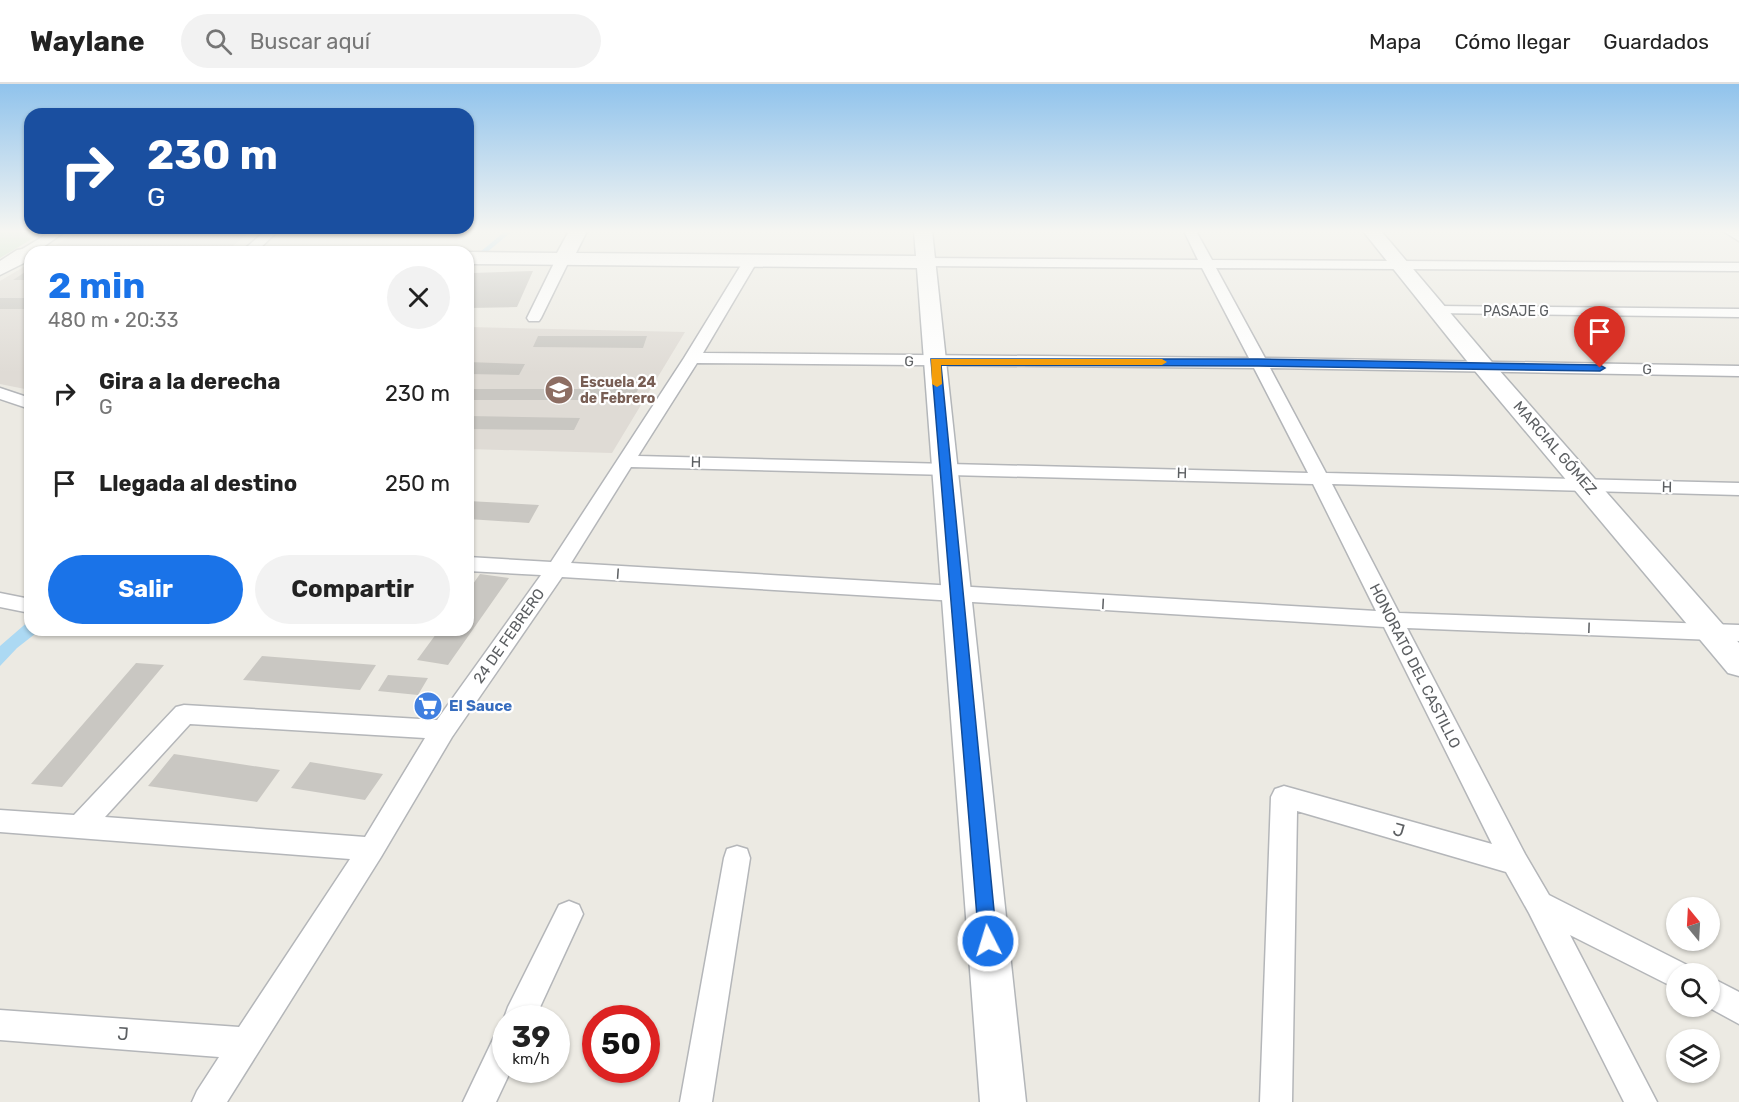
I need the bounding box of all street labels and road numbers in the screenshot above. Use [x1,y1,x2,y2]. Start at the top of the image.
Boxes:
street label: PASAJE G [1483,303,1549,320]
street label: G [904,353,914,370]
street label: G [1642,361,1652,378]
street label: MARCIAL GÓMEZ [1509,398,1601,498]
street label: H [690,453,702,471]
street label: H [1176,464,1188,482]
street label: H [1661,478,1673,496]
street label: I [615,565,621,583]
street label: HONORATO DEL CASTILLO [1366,581,1464,751]
street label: 24 DE FEBRERO [470,585,548,687]
street label: I [1100,595,1106,613]
street label: I [1587,619,1591,637]
street label: J [1390,818,1408,842]
street label: J [117,1023,129,1045]

